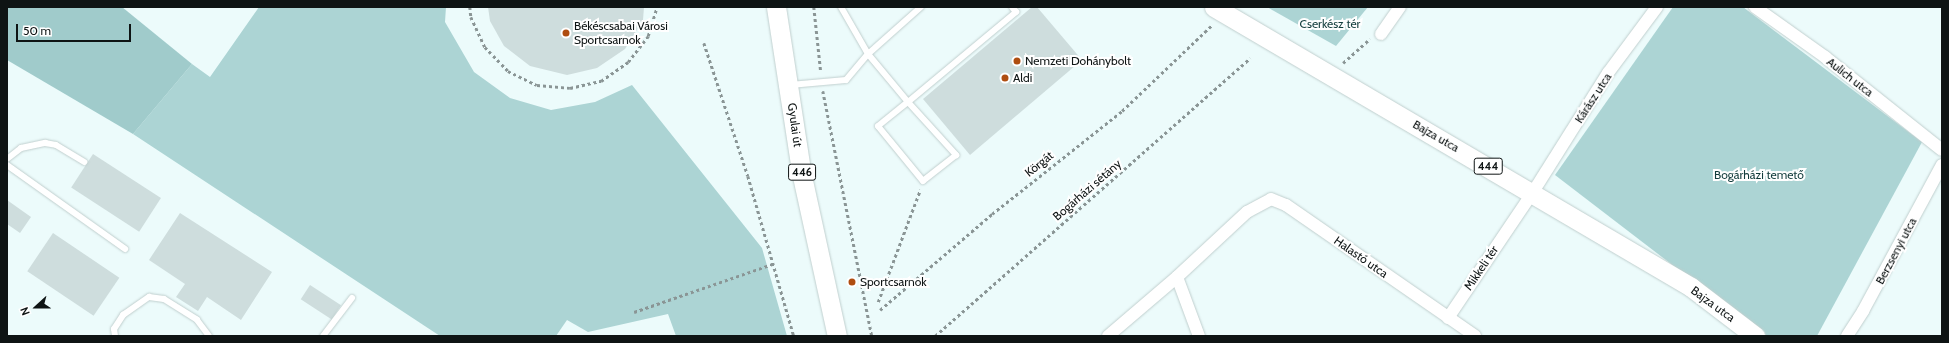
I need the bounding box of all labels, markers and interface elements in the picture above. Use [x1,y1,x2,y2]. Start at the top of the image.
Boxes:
scale bar [18,16,133,42]
park label: Cserkész tér [1300,17,1360,31]
place label: Békéscsabai Városi Sportcsarnok [574,19,668,47]
text: 50 m [23,23,51,38]
marker: Békéscsabai Városi Sportcsarnok [561,28,571,38]
place label: Nemzeti Dohánybolt [1025,54,1131,68]
street label: Aulich utca [1824,54,1876,100]
marker: Nemzeti Dohánybolt [1012,56,1022,66]
street label: Kárász utca [1571,70,1615,126]
place label: Aldi [1013,71,1032,85]
marker: Aldi [1000,73,1010,83]
street label: Gyulai út [785,102,805,148]
street label: Bajza utca [1410,117,1462,155]
street label: Körgát [1022,148,1056,180]
street label: Bogárházi sétány [1050,156,1124,224]
road number: 444 [1473,157,1503,175]
road number: 446 [788,163,816,181]
park label: Bogárházi temető [1714,168,1804,182]
street label: Berzsenyi utca [1872,215,1920,287]
street label: Halastó utca [1331,233,1391,281]
street label: Mikkeli tér [1461,243,1501,293]
place label: Sportcsarnok [860,275,927,289]
marker: Sportcsarnok [847,277,857,287]
street label: Bajza utca [1688,283,1738,325]
north arrow [16,287,56,327]
text: N [17,305,33,317]

